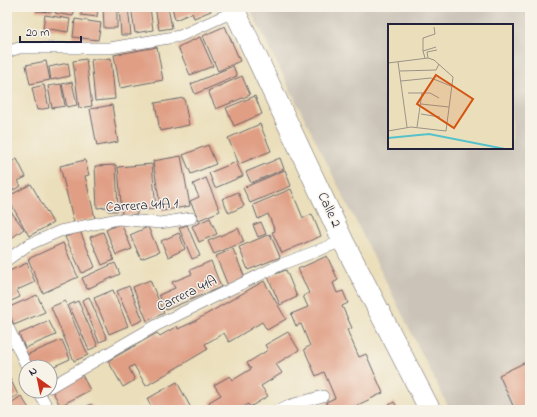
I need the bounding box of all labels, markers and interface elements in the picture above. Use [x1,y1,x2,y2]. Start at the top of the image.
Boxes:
scale bar [20,18,81,44]
text: 20 m [26,24,49,42]
inset map [388,24,513,149]
street label: Calle 2 [312,189,346,231]
street label: Carrera 41A 1 [105,194,179,218]
street label: Carrera 41A [153,270,221,318]
north arrow [18,359,58,399]
text: N [26,363,41,380]

